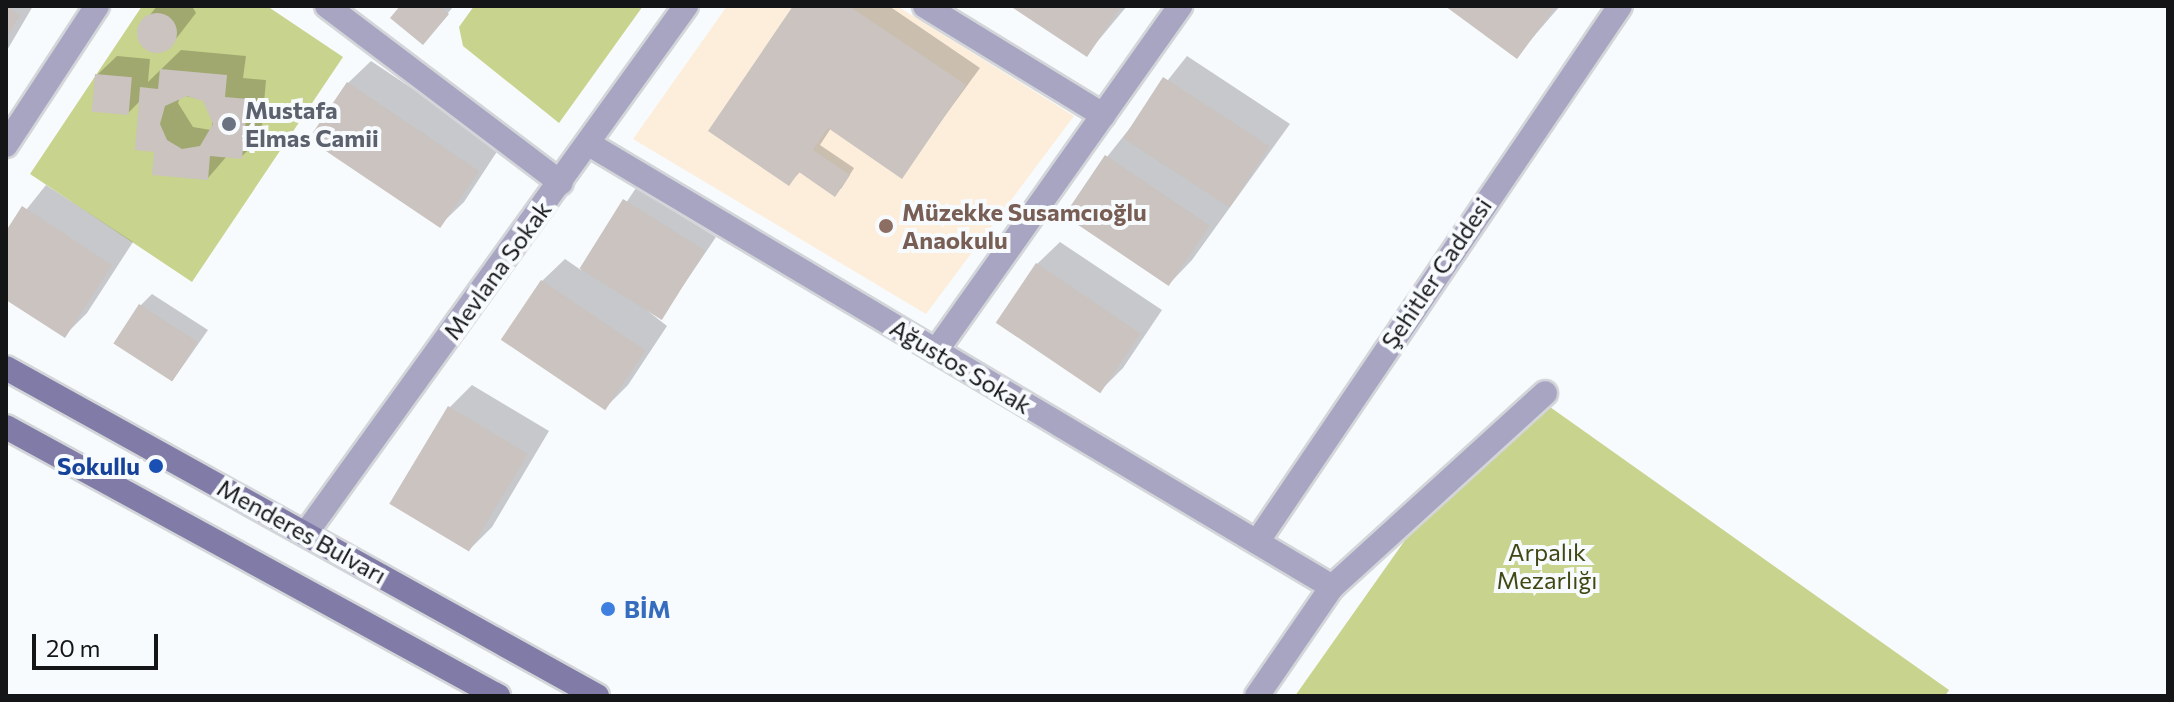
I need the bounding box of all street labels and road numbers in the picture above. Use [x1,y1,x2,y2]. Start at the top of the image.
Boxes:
street label: Şehitler Caddesi [1375,192,1497,354]
street label: Mevlana Sokak [437,195,557,345]
street label: Ağustos Sokak [885,313,1037,419]
street label: Menderes Bulvarı [213,473,391,589]

